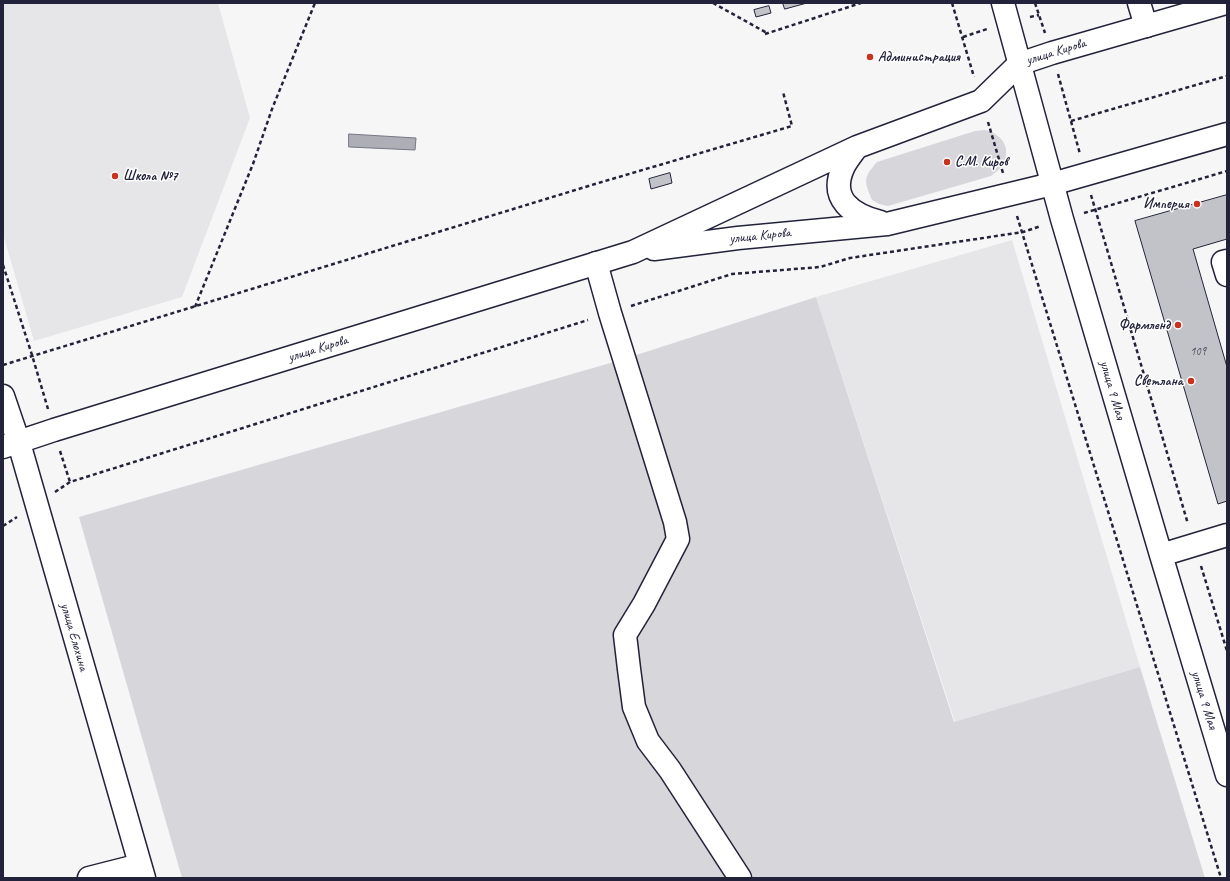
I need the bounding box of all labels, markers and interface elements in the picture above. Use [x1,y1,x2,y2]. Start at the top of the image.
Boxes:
street label: улица Кирова [1024,35,1088,69]
place label: Администрация [878,49,960,65]
marker: Администрация [865,52,875,62]
place label: С.М. Киров [955,154,1008,170]
marker: С.М. Киров [942,157,952,167]
place label: Школа №7 [123,168,178,184]
marker: Школа №7 [110,171,120,181]
place label: Империя [1143,196,1189,212]
marker: Империя [1192,199,1202,209]
street label: улица Кирова [728,224,792,248]
place label: Фармленд [1119,317,1170,333]
marker: Фармленд [1173,320,1183,330]
street label: улица Кирова [286,332,350,366]
house number: 109 [1190,345,1206,359]
street label: улица 9 Мая [1096,359,1128,421]
place label: Светлана [1134,373,1183,389]
marker: Светлана [1186,376,1196,386]
street label: улица Елохина [56,601,92,673]
street label: улица 9 Мая [1187,669,1221,731]

